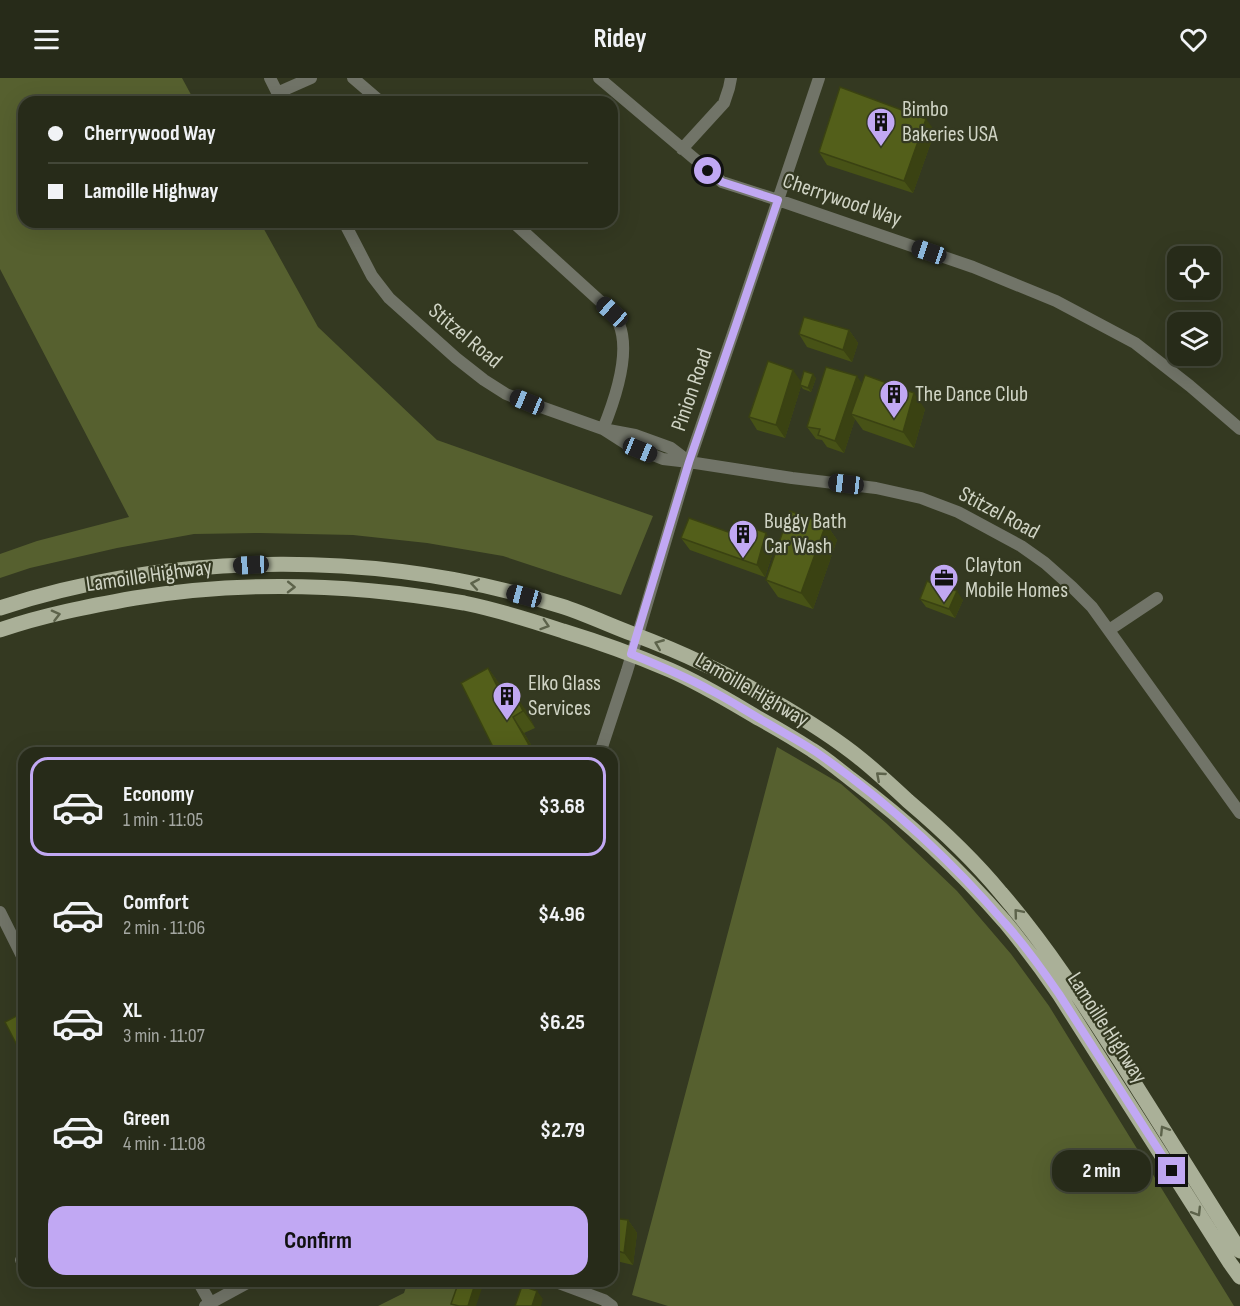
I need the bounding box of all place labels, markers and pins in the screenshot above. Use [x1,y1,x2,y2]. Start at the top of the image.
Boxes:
place label: Bimbo Bakeries USA [902,96,998,148]
building icon: Bimbo Bakeries USA [865,106,897,148]
building icon: The Dance Club [878,378,910,420]
place label: The Dance Club [915,381,1028,408]
place label: Buggy Bath Car Wash [764,508,847,560]
building icon: Buggy Bath Car Wash [727,518,759,560]
place label: Clayton Mobile Homes [965,552,1068,604]
office icon: Clayton Mobile Homes [928,562,960,604]
place label: Elko Glass Services [528,670,601,722]
building icon: Elko Glass Services [491,680,523,722]

